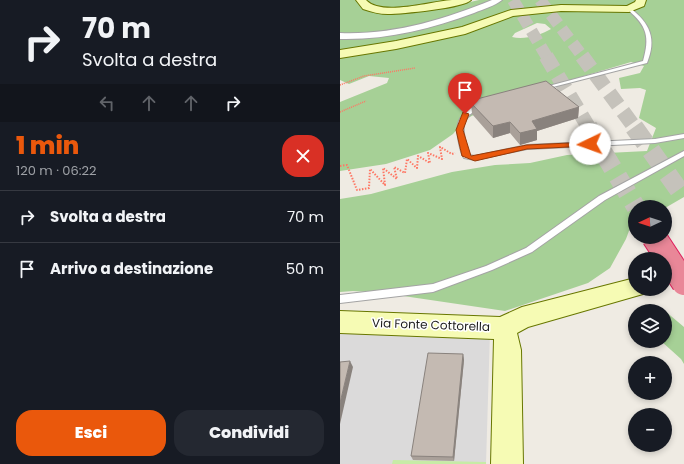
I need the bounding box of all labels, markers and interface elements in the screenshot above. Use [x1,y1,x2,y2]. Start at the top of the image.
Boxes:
text: 70 m [82,9,151,48]
icon: right [16,16,68,68]
text: Svolta a destra [82,47,217,72]
pin [448,73,482,114]
icon: arrive [454,79,476,101]
icon: left [96,92,118,114]
icon: ahead [138,92,160,114]
icon: ahead [180,92,202,114]
icon: right [222,92,244,114]
position arrow [569,123,611,165]
text: 1 min [16,129,79,162]
button: close [282,135,324,177]
text: 120 m · 06:22 [16,161,97,180]
north arrow [628,200,672,244]
map controls [628,200,672,452]
icon: right [16,206,38,228]
text: Svolta a destra [50,206,166,227]
text: 70 m [287,206,324,227]
button: sound [628,252,672,296]
icon: arrive [16,258,38,280]
text: Arrivo a destinazione [50,258,213,279]
text: 50 m [286,258,324,279]
button: layers [628,304,672,348]
street label: Via Fonte Cottorella [372,314,490,335]
button: + [628,356,672,400]
button: − [628,408,672,452]
button: Esci [16,410,166,456]
button: Condividi [174,410,324,456]

